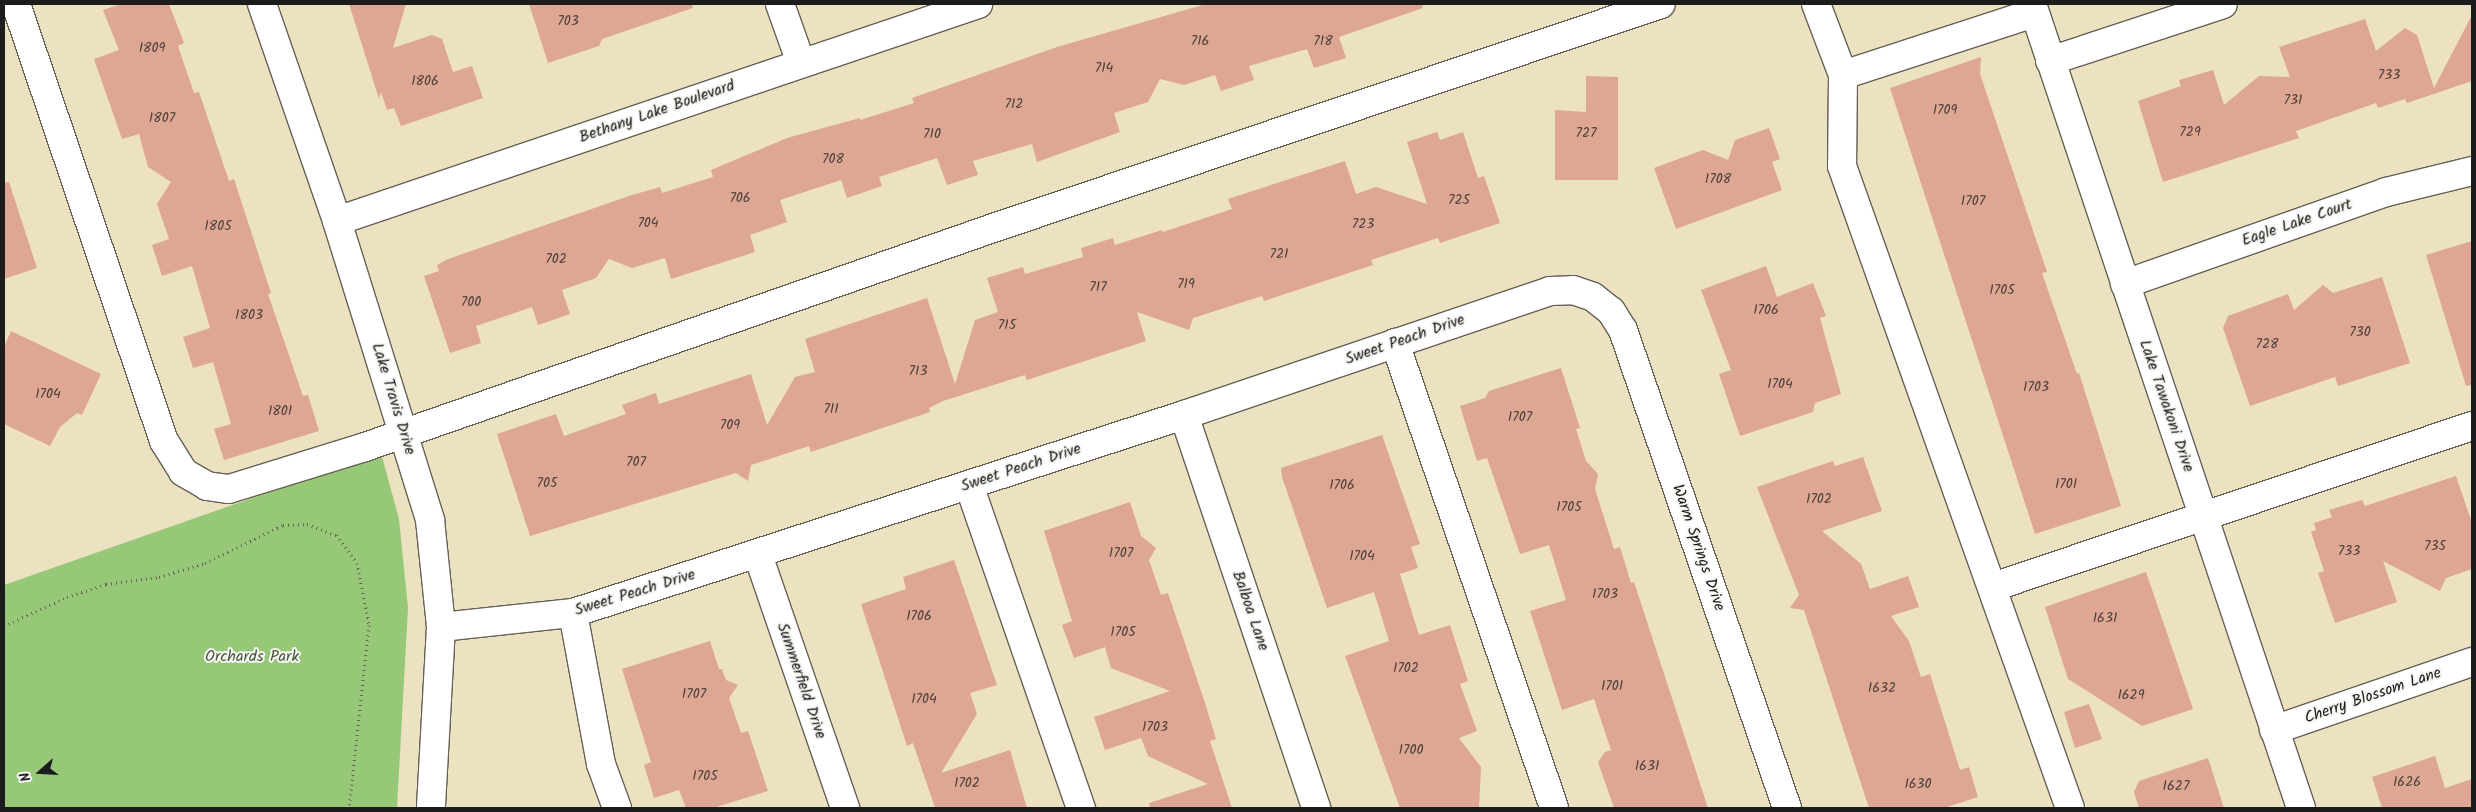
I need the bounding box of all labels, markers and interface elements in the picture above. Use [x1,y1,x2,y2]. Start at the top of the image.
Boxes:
house number: 703 [557,13,579,29]
house number: 716 [1191,33,1209,49]
house number: 718 [1313,33,1333,49]
house number: 1809 [139,40,165,56]
house number: 714 [1095,60,1113,76]
house number: 733 [2378,67,2400,83]
house number: 1806 [411,73,439,89]
street label: Bethany Lake Boulevard [577,76,737,148]
house number: 731 [2284,92,2302,108]
house number: 712 [1005,96,1023,112]
house number: 1709 [1933,102,1957,118]
house number: 1807 [149,110,175,126]
house number: 729 [2179,124,2201,140]
house number: 727 [1575,125,1597,141]
house number: 710 [923,126,941,142]
house number: 708 [822,151,844,167]
house number: 1708 [1705,171,1731,187]
house number: 706 [729,190,751,206]
house number: 725 [1448,192,1470,208]
house number: 1707 [1961,193,1985,209]
street label: Eagle Lake Court [2239,195,2355,251]
house number: 704 [637,215,659,231]
house number: 723 [1352,216,1374,232]
house number: 1805 [204,218,232,234]
house number: 721 [1270,246,1288,262]
house number: 702 [545,251,567,267]
house number: 719 [1177,276,1195,292]
house number: 717 [1089,279,1107,295]
house number: 1705 [1989,282,2015,298]
house number: 700 [461,294,481,310]
house number: 1706 [1753,302,1779,318]
house number: 1803 [235,307,263,323]
street label: Sweet Peach Drive [1343,311,1467,369]
house number: 715 [998,317,1016,333]
house number: 730 [2349,324,2371,340]
house number: 728 [2255,336,2279,352]
street label: Lake Tawakoni Drive [2134,337,2198,475]
street label: Lake Travis Drive [367,341,419,457]
house number: 713 [909,363,927,379]
house number: 1704 [1767,376,1793,392]
house number: 1703 [2023,379,2049,395]
house number: 1704 [35,386,61,402]
house number: 711 [823,401,839,417]
house number: 1801 [268,403,292,419]
house number: 1707 [1508,409,1532,425]
house number: 709 [720,417,740,433]
street label: Sweet Peach Drive [959,440,1083,496]
house number: 707 [626,454,646,470]
house number: 705 [537,475,557,491]
house number: 1701 [2055,476,2077,492]
house number: 1706 [1329,477,1355,493]
street label: Warm Springs Drive [1667,482,1729,614]
house number: 1702 [1806,491,1832,507]
house number: 1705 [1556,499,1582,515]
house number: 735 [2424,538,2446,554]
house number: 733 [2338,543,2360,559]
house number: 1707 [1109,545,1133,561]
house number: 1704 [1349,548,1375,564]
street label: Sweet Peach Drive [572,566,698,620]
street label: Balboa Lane [1227,569,1273,653]
house number: 1703 [1592,586,1618,602]
house number: 1706 [906,608,932,624]
house number: 1631 [2093,610,2117,626]
street label: Summerfield Drive [772,620,830,742]
house number: 1705 [1110,624,1136,640]
park label: Orchards Park [205,647,299,667]
house number: 1702 [1393,660,1419,676]
street label: Cherry Blossom Lane [2302,664,2444,728]
house number: 1701 [1601,678,1623,694]
house number: 1632 [1868,680,1896,696]
house number: 1707 [682,686,706,702]
house number: 1629 [2117,687,2145,703]
house number: 1704 [911,691,937,707]
house number: 1703 [1142,719,1168,735]
house number: 1700 [1399,742,1423,758]
north arrow [15,747,65,797]
house number: 1631 [1635,758,1659,774]
house number: 1705 [692,768,718,784]
text: N [14,769,38,785]
house number: 1626 [2393,774,2421,790]
house number: 1702 [954,775,980,791]
house number: 1630 [1904,776,1932,792]
house number: 1627 [2163,778,2189,794]

